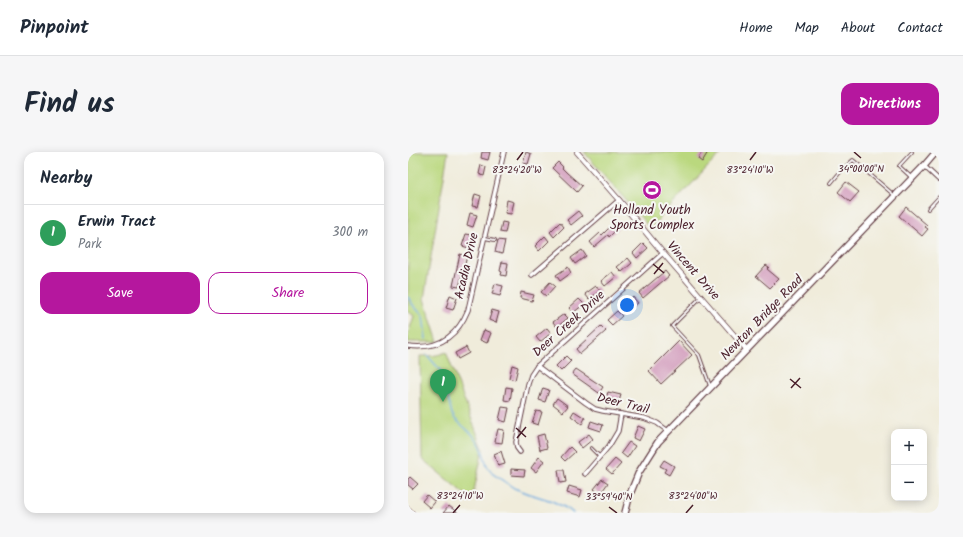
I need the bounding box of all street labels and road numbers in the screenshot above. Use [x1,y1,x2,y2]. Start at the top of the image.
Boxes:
street label: Acadia Drive [449,230,485,301]
street label: Vincent Drive [661,237,725,305]
street label: Newton Bridge Road [716,270,809,366]
street label: Deer Creek Drive [528,285,610,363]
street label: Deer Trail [595,387,651,421]

